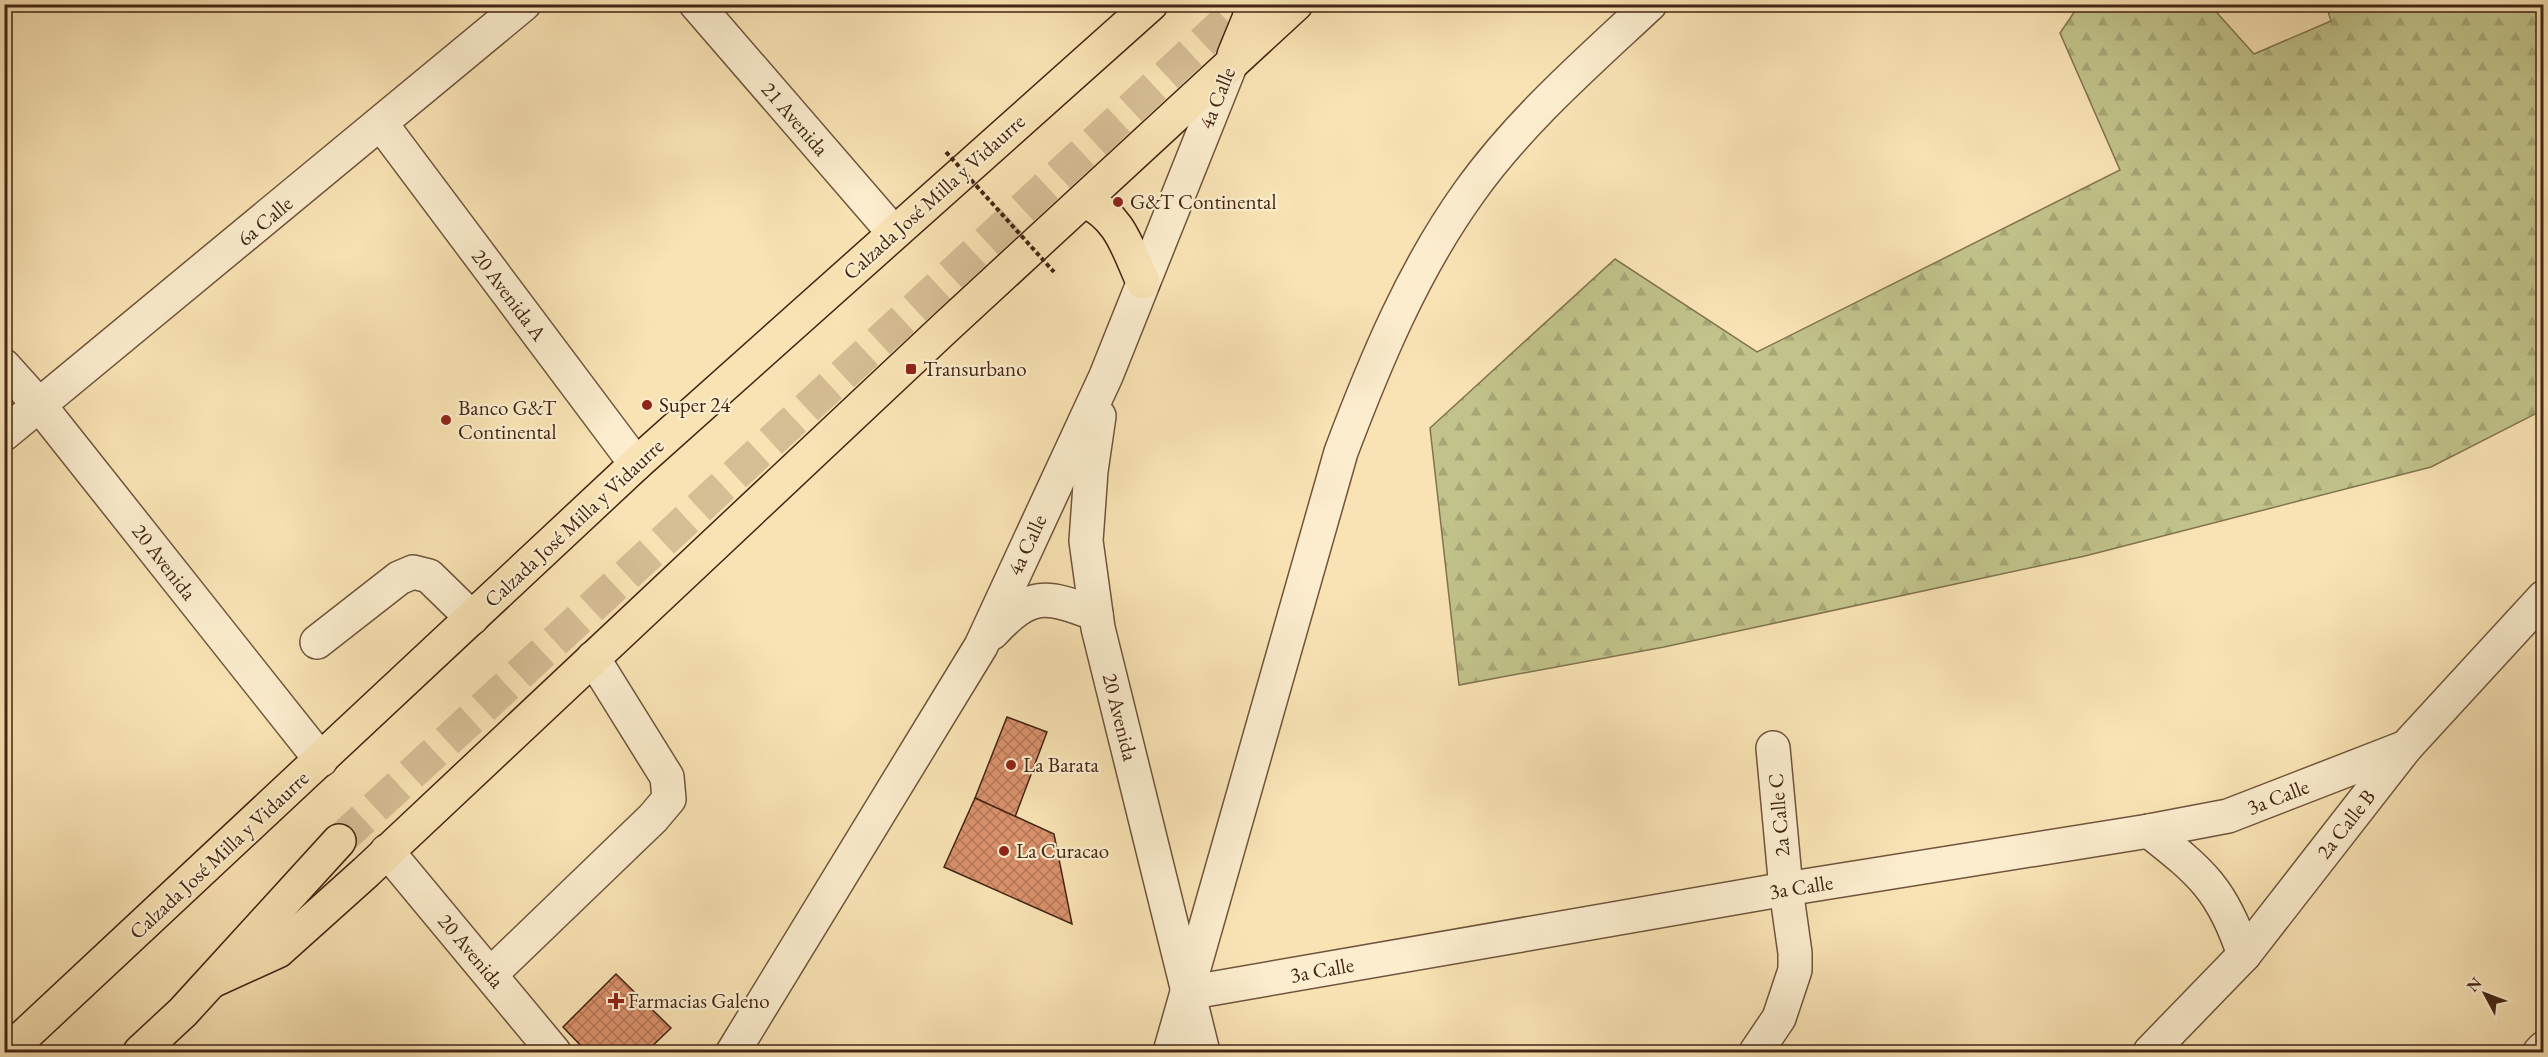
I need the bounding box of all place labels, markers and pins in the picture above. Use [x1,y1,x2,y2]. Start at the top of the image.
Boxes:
place label: G&T Continental [1130,188,1277,215]
marker: G&T Continental [1111,195,1125,209]
place label: Transurbano [923,355,1027,382]
marker: Transurbano [904,362,918,376]
place label: Super 24 [659,391,731,418]
place label: Banco G&T Continental [458,394,557,445]
marker: Super 24 [640,398,654,412]
marker: Banco G&T Continental [439,413,453,427]
place label: La Barata [1023,751,1100,778]
marker: La Barata [1004,758,1018,772]
place label: La Curacao [1016,837,1109,864]
marker: La Curacao [997,844,1011,858]
place label: Farmacias Galeno [628,987,770,1014]
marker: Farmacias Galeno [609,994,623,1008]

